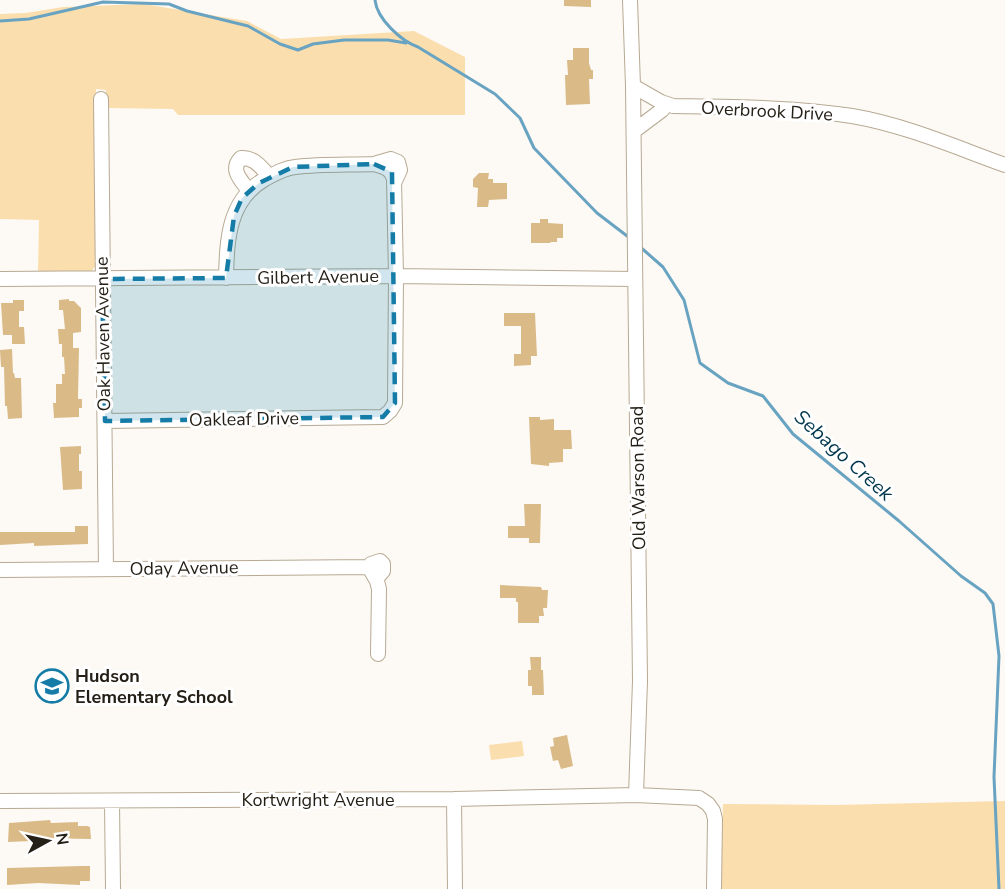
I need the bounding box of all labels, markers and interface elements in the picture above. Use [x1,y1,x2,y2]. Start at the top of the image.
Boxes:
street label: Overbrook Drive [700,96,834,126]
street label: Oak Haven Avenue [90,256,116,412]
street label: Gilbert Avenue [257,264,379,290]
water label: Sebago Creek [788,404,900,508]
street label: Oakleaf Drive [189,406,299,432]
street label: Old Warson Road [625,406,651,550]
street label: Oday Avenue [129,555,239,581]
place label: Hudson Elementary School [75,664,233,709]
school or university icon: Hudson Elementary School [34,668,70,704]
street label: Kortwright Avenue [241,788,395,812]
north arrow [18,811,78,871]
text: N [50,832,74,847]

